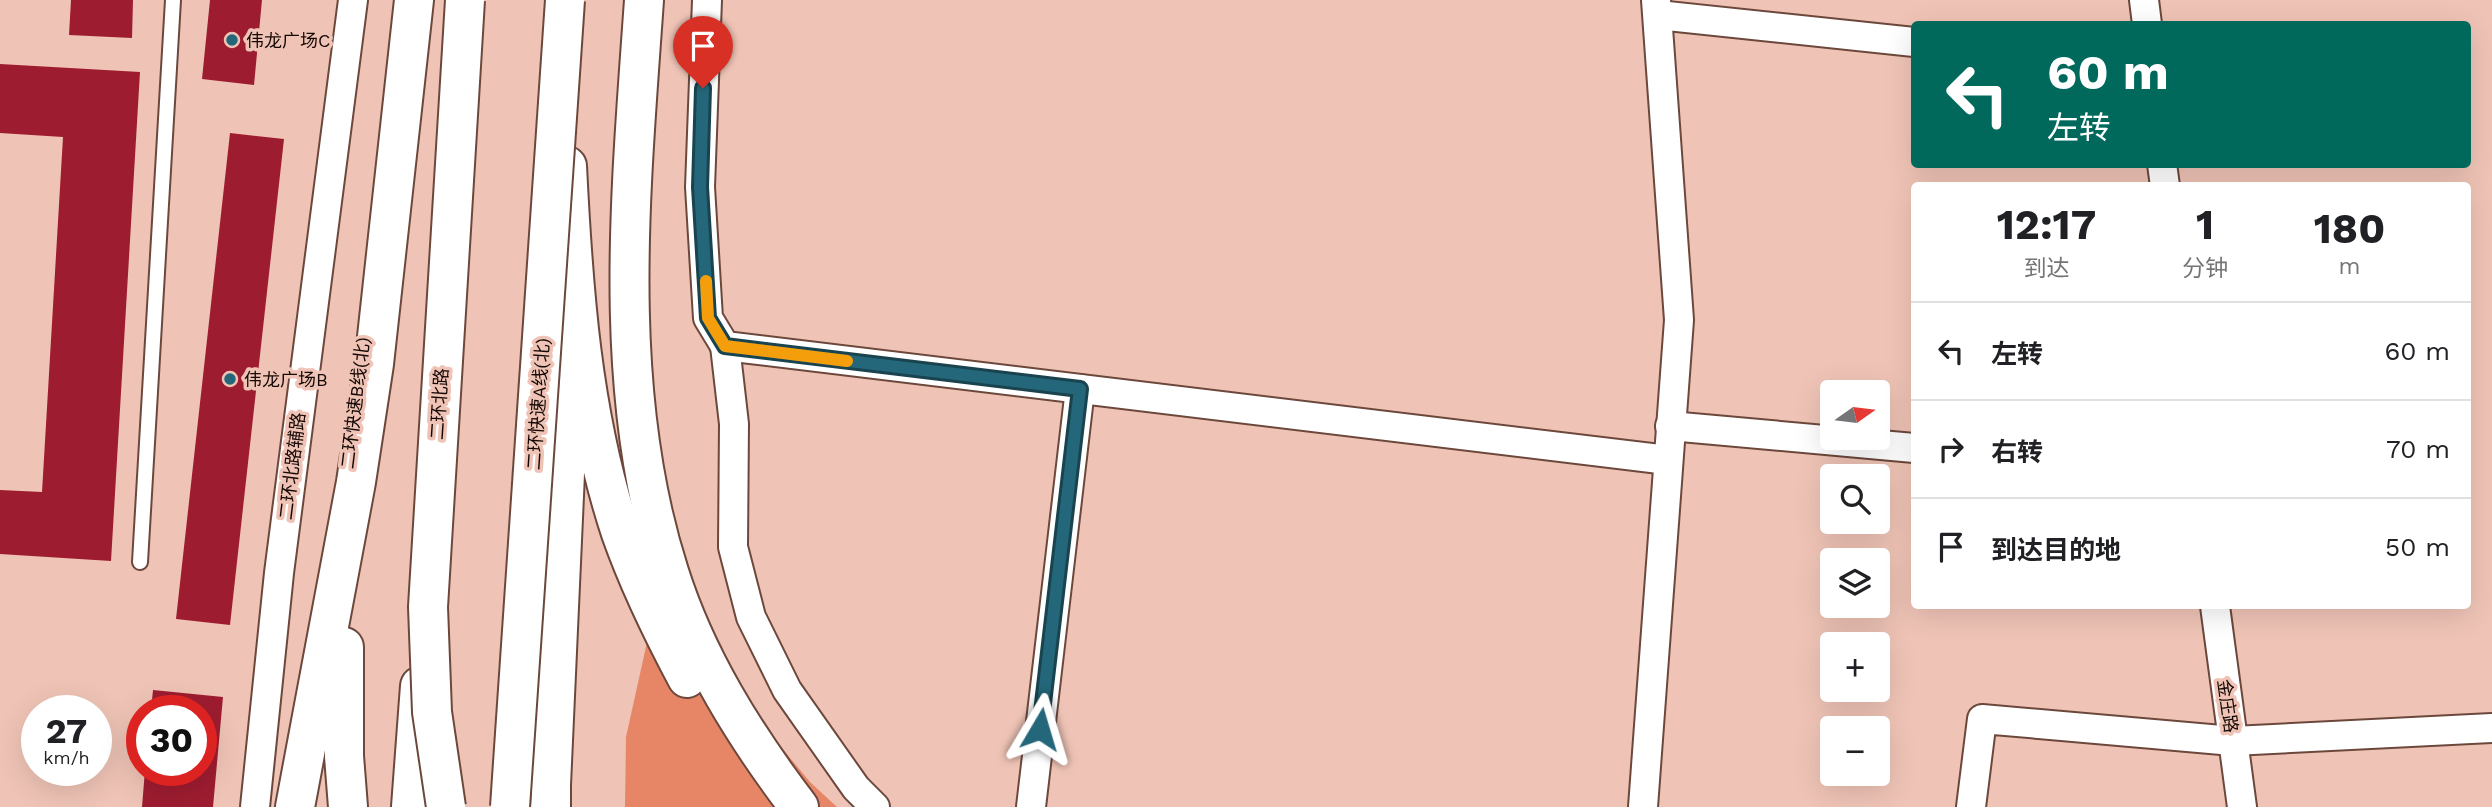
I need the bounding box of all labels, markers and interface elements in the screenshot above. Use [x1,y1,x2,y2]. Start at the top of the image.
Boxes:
pin [673,16,733,88]
icon: arrive [684,27,722,65]
place label: 伟龙广场C [246,30,330,51]
marker: 伟龙广场C [224,32,240,48]
text: 60 m [2047,43,2169,101]
icon: left [1932,49,2023,140]
text: 左转 [2047,109,2111,147]
text: 12:17 [1997,200,2096,249]
text: 1 [2196,200,2214,249]
text: 180 [2314,204,2385,253]
text: m [2339,253,2360,280]
text: 到达 [2023,255,2069,282]
text: 分钟 [2182,255,2228,282]
icon: left [1932,332,1970,370]
street label: 二环快速B线(北) [337,336,373,470]
text: 60 m [2384,336,2450,366]
street label: 二环快速A线(北) [523,337,553,471]
text: 左转 [1991,339,2043,369]
street label: 二环北路 [426,367,452,441]
place label: 伟龙广场B [244,369,328,390]
marker: 伟龙广场B [222,371,238,387]
north arrow [1820,380,1890,450]
map controls [1820,380,1890,786]
street label: 二环北路辅路 [275,411,309,521]
icon: right [1932,430,1970,468]
text: 70 m [2386,434,2450,464]
text: 右转 [1991,437,2043,467]
button: search [1820,464,1890,534]
icon: arrive [1932,528,1970,566]
text: 50 m [2385,532,2450,562]
text: 到达目的地 [1991,535,2121,565]
button: layers [1820,548,1890,618]
button: + [1820,632,1890,702]
street label: 金庄路 [2214,678,2242,734]
position arrow [1003,692,1077,766]
speed limit sign: 30 [126,695,217,786]
text: 27 [46,710,87,752]
button: − [1820,716,1890,786]
text: km/h [43,747,90,768]

